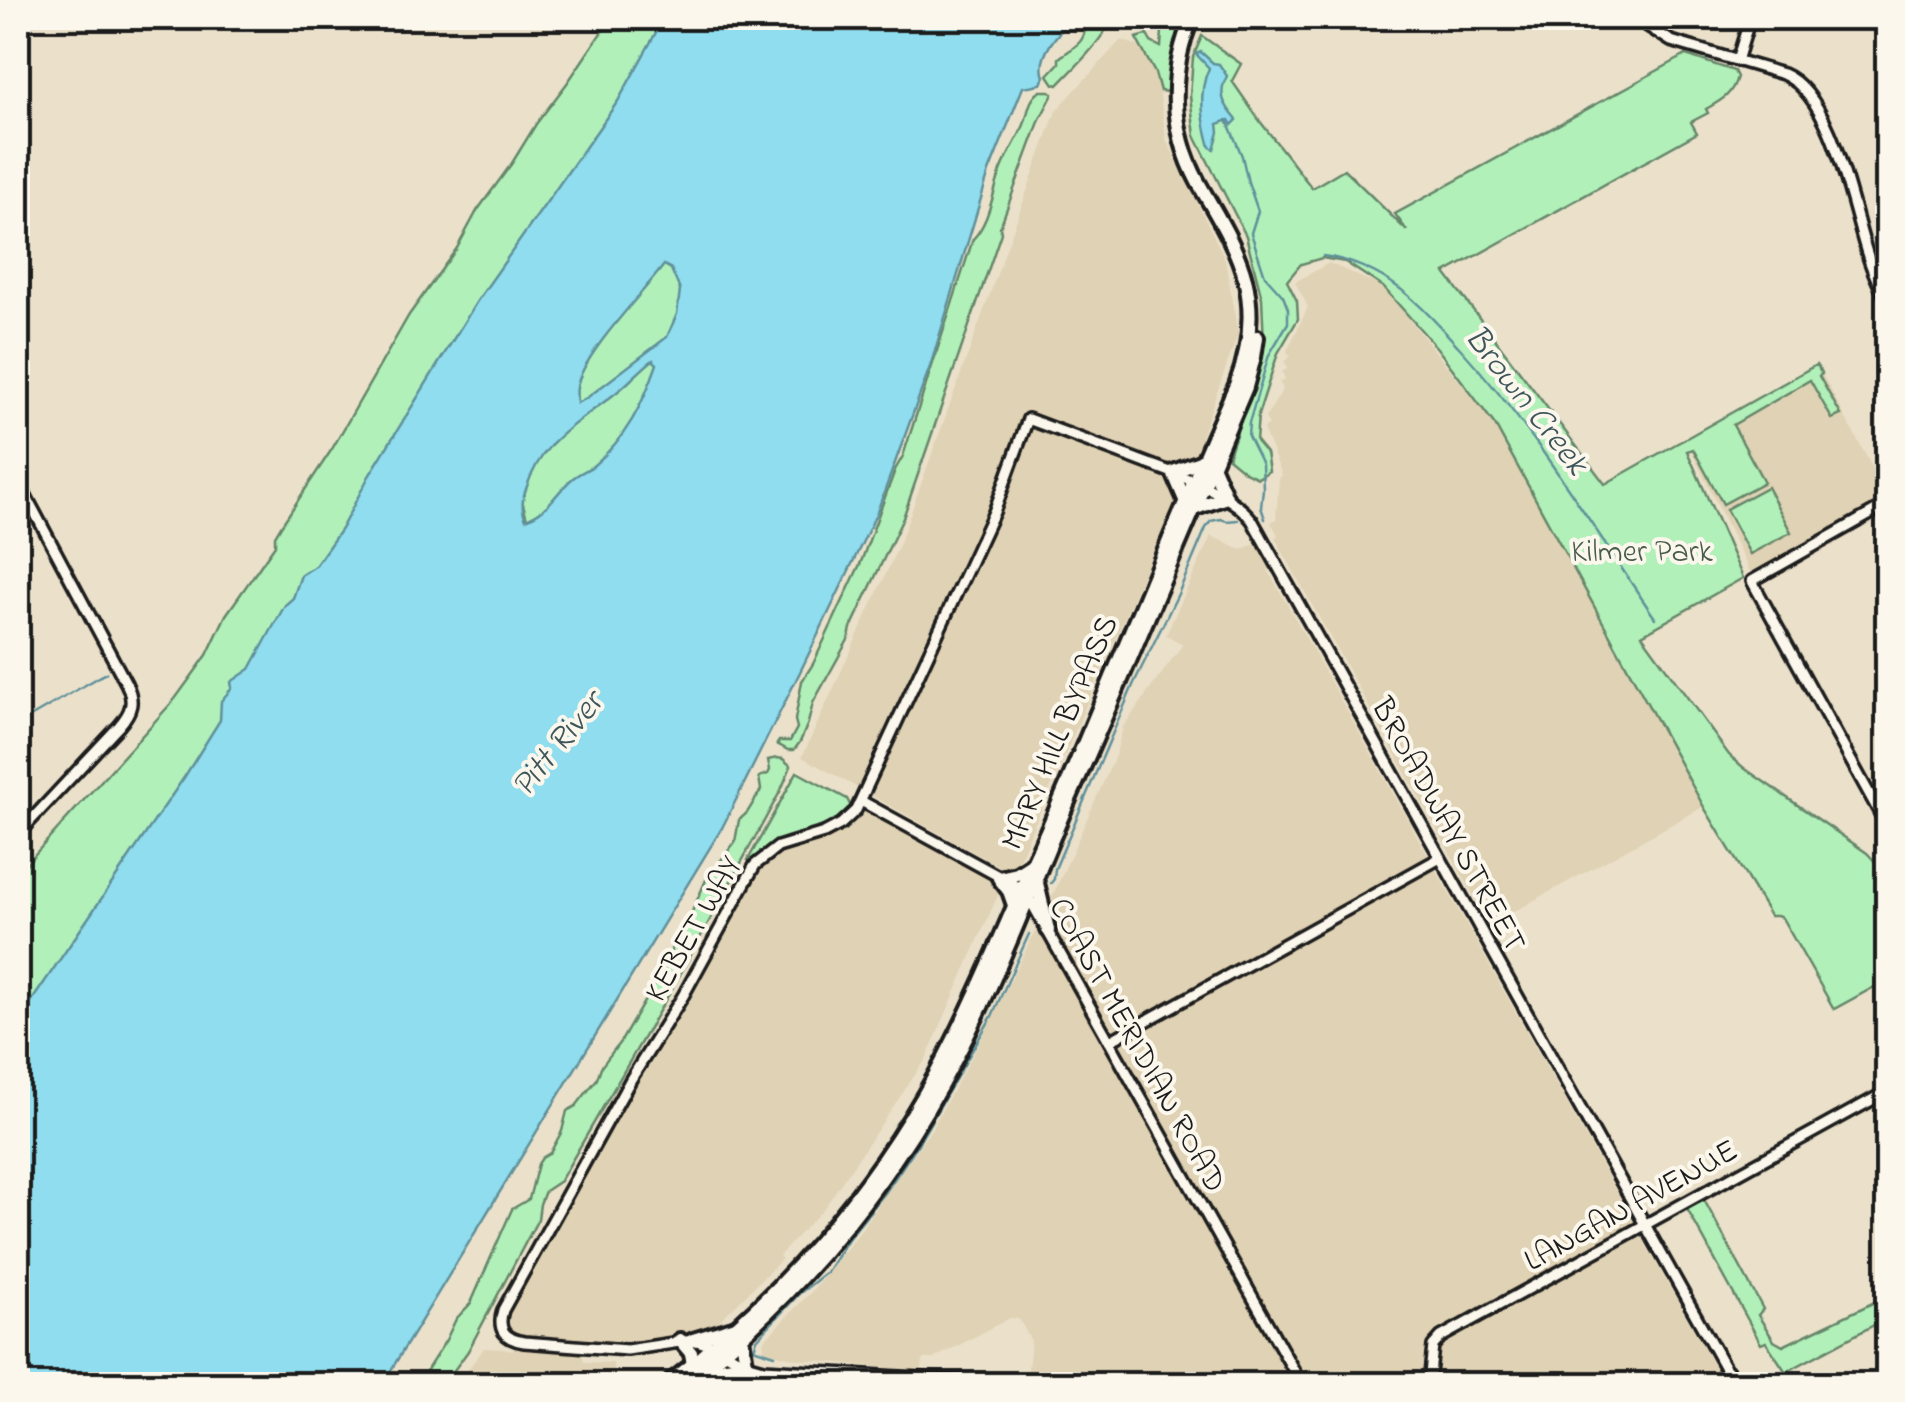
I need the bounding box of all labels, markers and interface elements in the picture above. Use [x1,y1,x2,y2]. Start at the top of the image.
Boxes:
water label: Brown Creek [1450,315,1601,488]
park label: Kilmer Park [1571,530,1714,577]
street label: MARY HILL BYPASS [991,609,1132,858]
water label: Pitt River [500,678,620,809]
street label: BROADWAY STREET [1357,689,1537,962]
street label: KEBET WAY [634,848,756,1011]
street label: COAST MERIDIAN ROAD [1035,890,1237,1202]
street label: LANGAN AVENUE [1516,1129,1747,1285]

